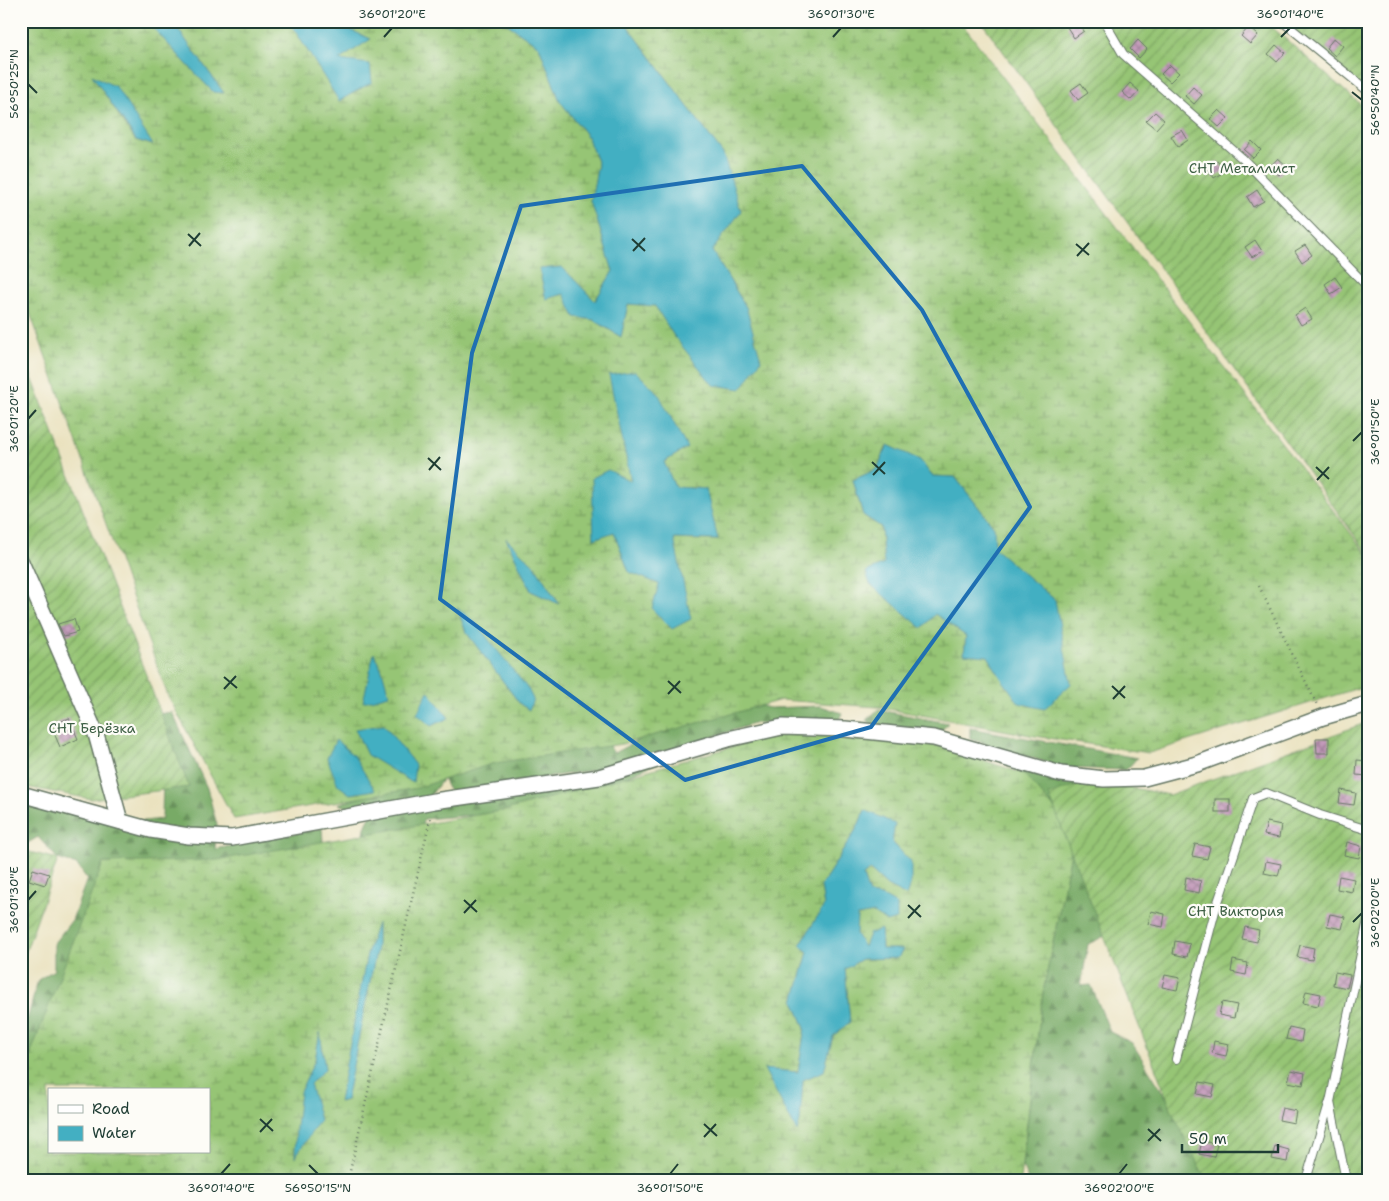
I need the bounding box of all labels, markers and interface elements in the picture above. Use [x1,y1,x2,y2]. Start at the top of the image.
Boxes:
text: 36°01'20"E [358,6,426,22]
text: 36°01'30"E [807,6,875,22]
text: 36°01'40"E [1256,6,1324,22]
text: 56°50'25"N [6,49,22,119]
text: 56°50'40"N [1367,65,1383,135]
park label: СНТ Металлист [1189,159,1296,177]
text: 36°01'20"E [6,385,22,453]
text: 36°01'50"E [1367,399,1383,465]
park label: СНТ Берёзка [49,719,136,737]
text: 36°01'30"E [6,866,22,934]
text: 36°02'00"E [1367,878,1383,948]
park label: СНТ Виктория [1188,902,1284,920]
legend [48,1088,210,1154]
text: Road [92,1099,130,1119]
scale bar [1182,1121,1278,1153]
text: Water [92,1123,136,1143]
text: 50 m [1189,1129,1227,1149]
text: 36°01'40"E [187,1180,255,1196]
text: 56°50'15"N [285,1180,351,1196]
text: 36°01'50"E [637,1180,703,1196]
text: 36°02'00"E [1084,1180,1154,1196]

